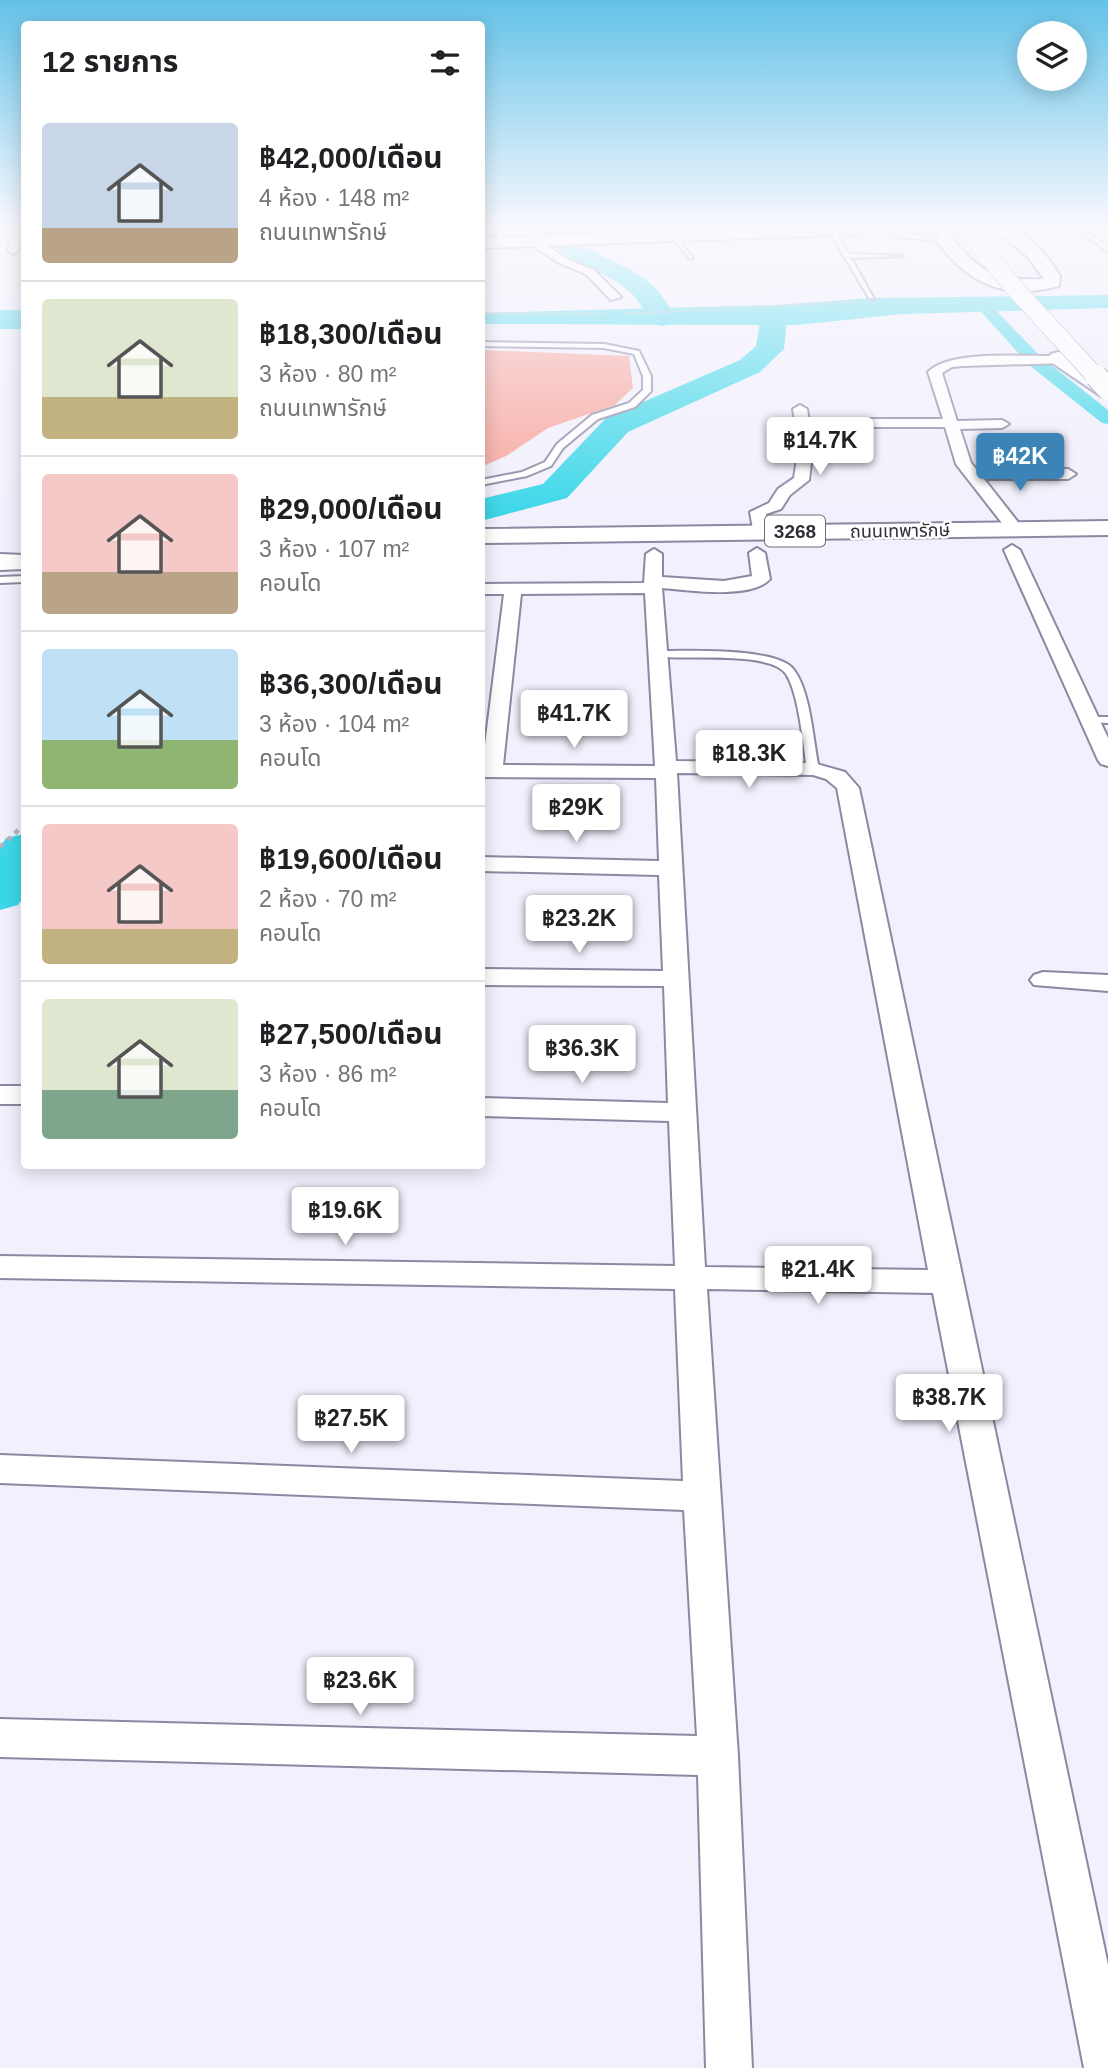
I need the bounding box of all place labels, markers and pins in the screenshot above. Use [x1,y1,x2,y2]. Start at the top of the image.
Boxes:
pin: ฿14.7K [763,418,877,477]
pin: ฿42K [979,434,1061,493]
pin: ฿41.7K [517,690,631,750]
pin: ฿18.3K [692,730,806,790]
pin: ฿29K [535,784,617,844]
pin: ฿23.2K [522,895,636,955]
pin: ฿36.3K [525,1026,639,1085]
pin: ฿19.6K [288,1188,402,1247]
pin: ฿21.4K [761,1246,875,1306]
pin: ฿38.7K [892,1374,1006,1434]
pin: ฿27.5K [294,1396,408,1455]
pin: ฿23.6K [303,1658,417,1717]

